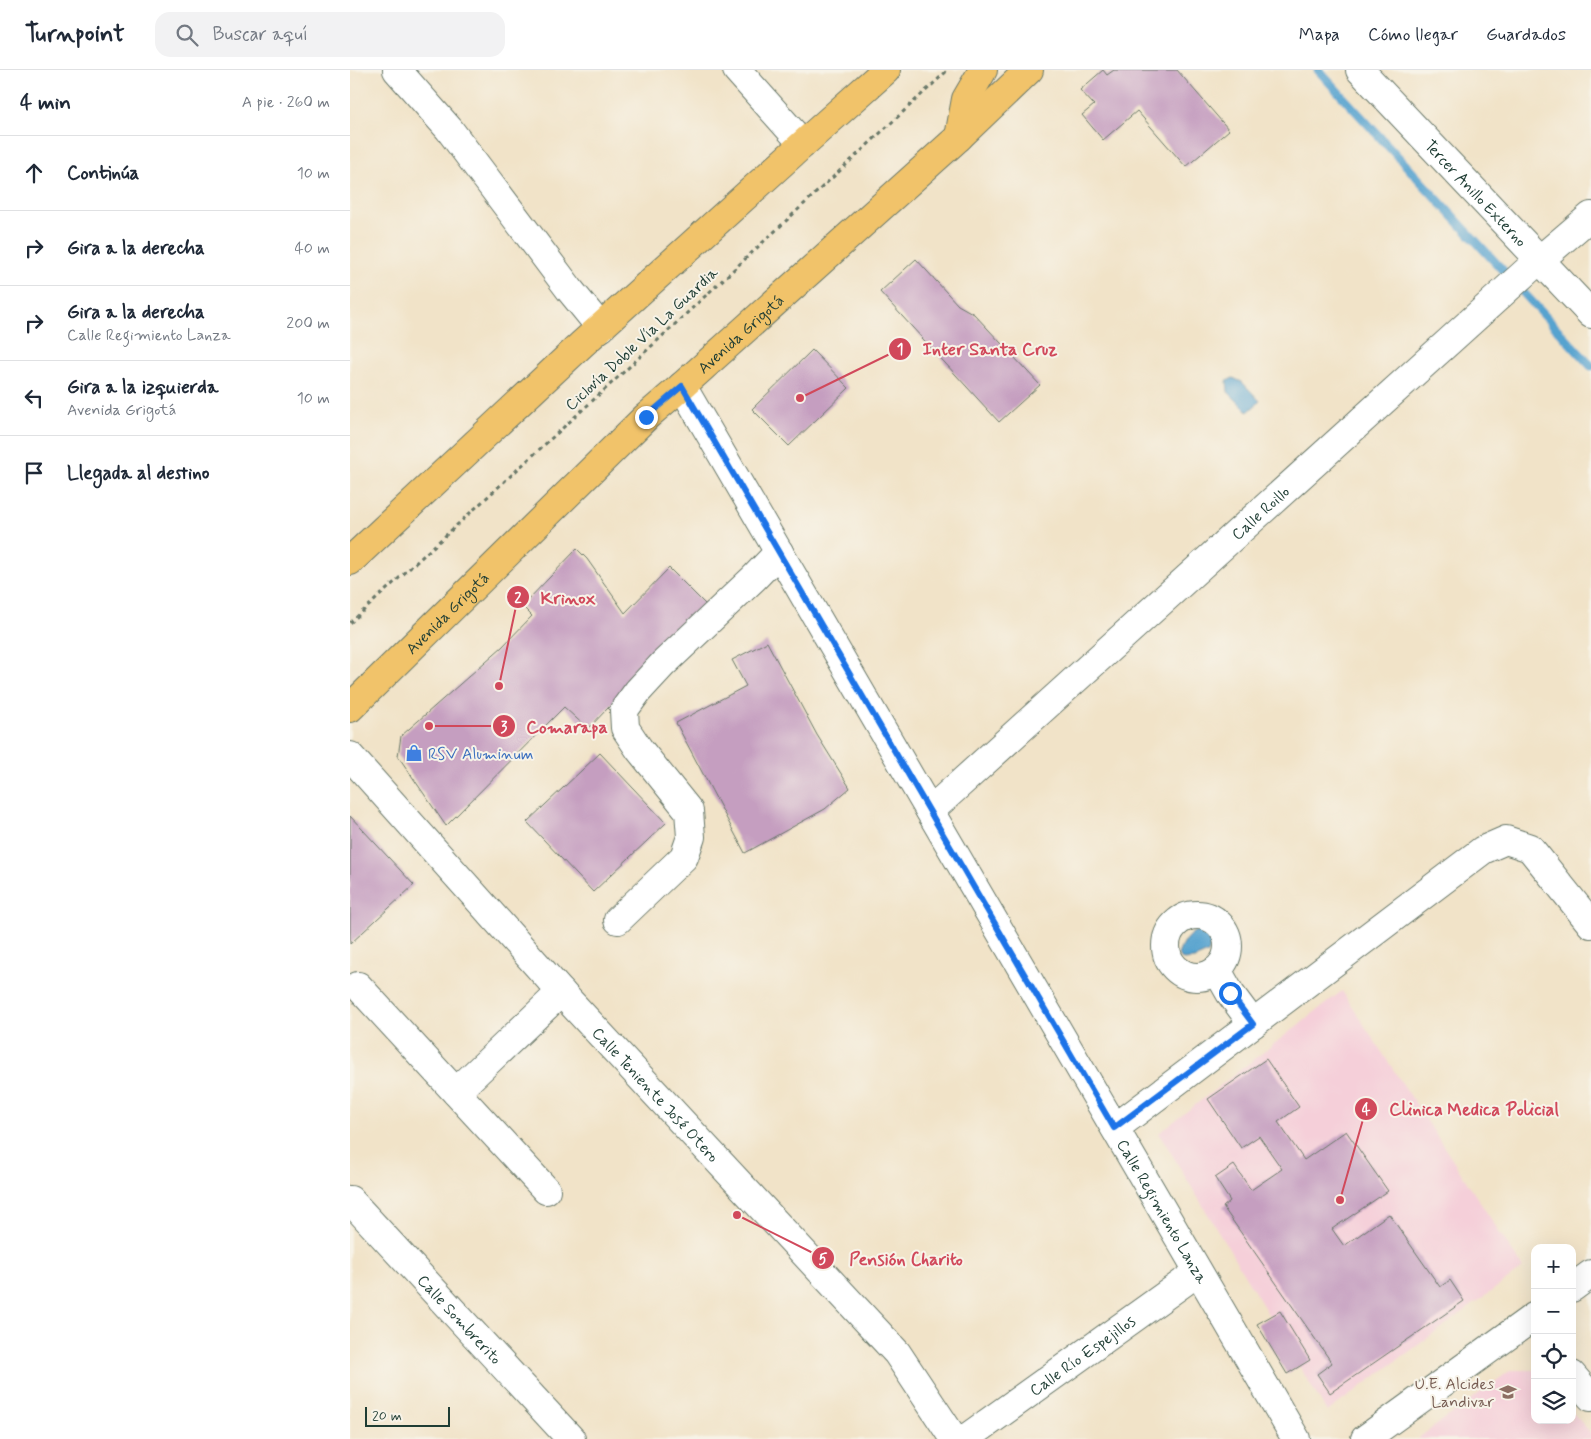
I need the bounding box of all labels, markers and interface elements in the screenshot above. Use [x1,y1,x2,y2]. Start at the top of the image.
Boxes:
search box [155,12,505,57]
text: Turnpoint [25,19,125,50]
icon: search [173,21,201,49]
text: Buscar aquí [213,22,308,47]
text: Mapa [1299,23,1340,47]
text: Cómo llegar [1368,23,1458,47]
text: Guardados [1486,23,1566,47]
text: 4 min [20,89,71,117]
text: A pie · 260 m [242,92,330,113]
street label: Tercer Anillo Externo [1419,136,1531,252]
icon: ahead [20,159,48,187]
text: Continúa [67,161,139,186]
text: 10 m [297,163,330,184]
icon: right [20,234,48,262]
text: Gira a la derecha [67,236,205,261]
text: 40 m [294,238,330,259]
street label: Ciclovía Doble Vía La Guardia [561,262,723,416]
street label: Avenida Grigotá [694,290,789,379]
text: Gira a la derecha [67,300,205,325]
icon: right [20,309,48,337]
text: 200 m [286,313,330,334]
text: Calle Regimiento Lanza [67,325,231,346]
callout: Inter Santa Cruz [887,332,1067,365]
text: Inter Santa Cruz [923,338,1057,362]
text: 1 [897,340,903,360]
text: Gira a la izquierda [67,375,218,400]
icon: left [20,384,48,412]
text: 10 m [297,388,330,409]
text: Avenida Grigotá [67,400,176,421]
route end [635,406,658,429]
icon: arrive [20,459,48,487]
text: Llegada al destino [67,461,209,486]
street label: Calle Roillo [1227,482,1295,545]
street label: Avenida Grigotá [402,568,494,660]
callout: Krinox [505,581,605,614]
text: Krinox [541,587,596,611]
text: 2 [514,589,522,609]
callout: Comarapa [492,710,618,743]
text: Comarapa [526,716,608,740]
text: 3 [501,718,508,738]
shop icon: RSV Aluminum [404,743,424,763]
place label: RSV Aluminum [428,744,534,765]
route start [1219,982,1242,1005]
street label: Calle Teniente José Otero [587,1023,723,1167]
callout: Clinica Medica Policial [1354,1092,1569,1125]
text: Clinica Medica Policial [1389,1098,1559,1122]
text: 4 [1362,1100,1371,1120]
street label: Calle Regimiento Lanza [1111,1136,1212,1288]
callout: Pensión Charito [810,1242,977,1275]
map controls [1531,1244,1576,1424]
button: + [1531,1244,1576,1289]
text: Pensión Charito [849,1248,963,1272]
text: 5 [818,1250,828,1270]
street label: Calle Sombrerito [412,1271,506,1369]
button: − [1531,1289,1576,1334]
street label: Calle Río Espejillos [1026,1311,1140,1401]
button: locate [1531,1334,1576,1379]
place label: U.E. Alcides Landivar [1415,1374,1494,1413]
button: layers [1531,1379,1576,1424]
school or university icon: U.E. Alcides Landivar [1498,1382,1518,1402]
scale bar [365,1404,450,1427]
text: 20 m [372,1407,402,1425]

